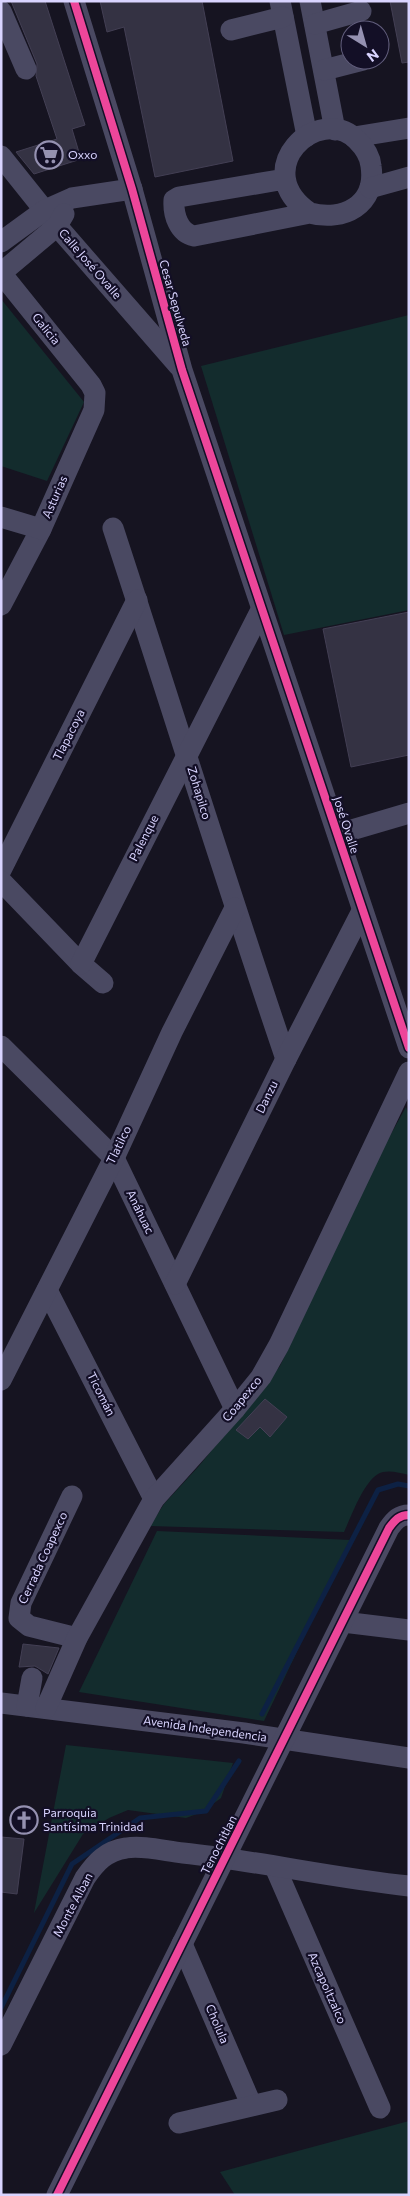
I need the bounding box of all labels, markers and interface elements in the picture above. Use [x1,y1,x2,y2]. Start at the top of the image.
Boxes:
north arrow [340,20,390,70]
text: N [364,46,382,66]
supermarket icon: Oxxo [34,140,64,170]
place label: Oxxo [68,147,97,161]
street label: Calle José Ovalle [56,225,125,302]
street label: Cesar Sepulveda [157,258,195,347]
street label: Galicia [30,310,64,347]
street label: Asturias [39,473,70,520]
street label: Tlapacoya [49,707,87,763]
street label: Zohapilco [185,764,215,821]
street label: José Ovalle [330,794,363,855]
street label: Palenque [125,812,161,863]
street label: Danzu [252,1078,280,1115]
street label: Tlatilco [103,1123,133,1166]
street label: Anáhuac [124,1187,158,1236]
street label: Ticomán [85,1369,119,1418]
street label: Coapexco [219,1373,264,1424]
street label: Cerrada Coapexco [15,1509,70,1606]
street label: Avenida Independencia [142,1712,268,1744]
church icon: Parroquia Santísima Trinidad [9,1805,39,1835]
place label: Parroquia Santísima Trinidad [43,1805,144,1833]
street label: Tenochitlan [197,1813,239,1876]
street label: Monte Alban [49,1870,95,1939]
street label: Azcapoltzalco [306,1950,350,2026]
street label: Cholula [203,2002,232,2045]

